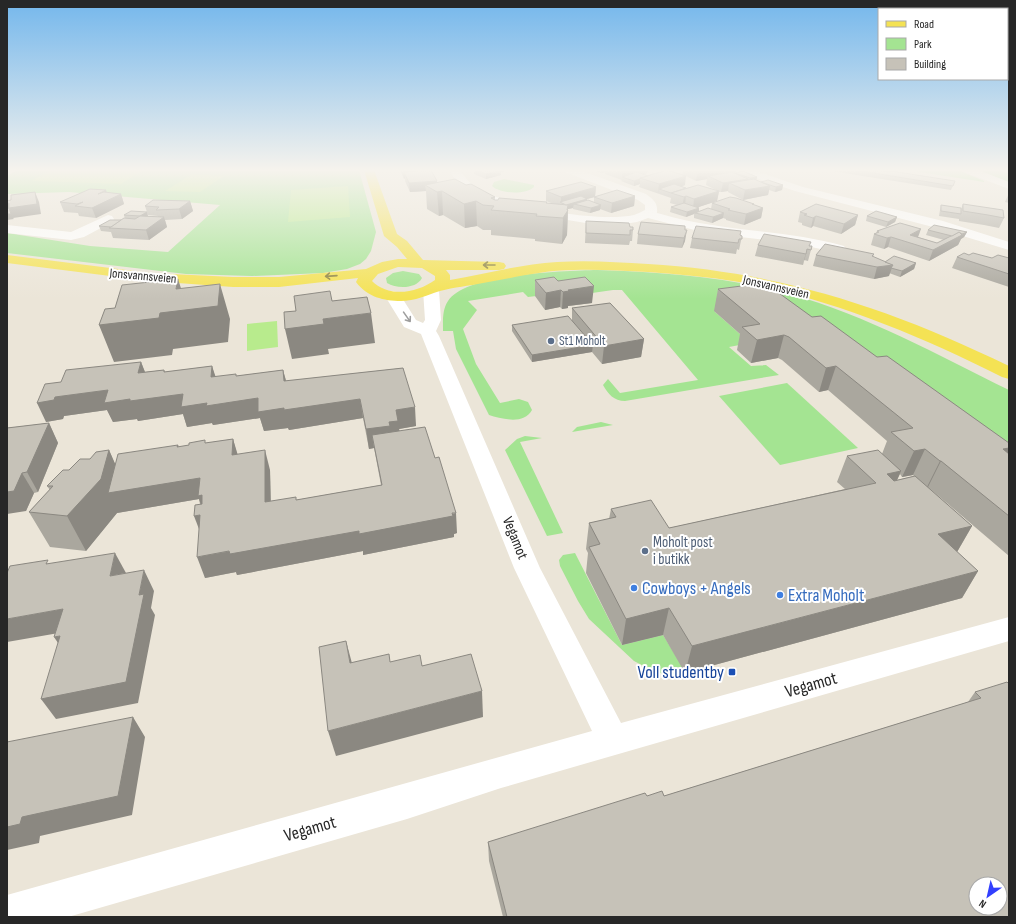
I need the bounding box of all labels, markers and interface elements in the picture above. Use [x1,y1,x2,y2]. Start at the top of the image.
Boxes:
legend [878,8,1008,80]
text: Road [914,17,934,32]
text: Park [914,37,932,52]
text: Building [914,57,946,72]
one-way arrow [483,261,496,269]
street label: Jonsvannsveien [108,265,177,287]
street label: Jonsvannsveien [740,271,811,302]
one-way arrow [325,273,338,280]
one-way arrow [403,312,411,323]
place label: St1 Moholt [559,333,606,349]
marker: St1 Moholt [546,336,556,346]
street label: Vegamot [498,514,532,562]
place label: Moholt post i butikk [653,533,713,569]
marker: Moholt post i butikk [640,546,650,556]
place label: Cowboys + Angels [642,578,751,599]
marker: Cowboys + Angels [629,583,639,593]
place label: Extra Moholt [788,585,865,606]
marker: Extra Moholt [775,590,785,600]
place label: Voll studentby [638,662,724,683]
marker: Voll studentby [727,667,737,677]
street label: Vegamot [783,667,840,702]
street label: Vegamot [282,811,339,846]
north arrow [968,876,1008,916]
text: N [977,897,989,911]

